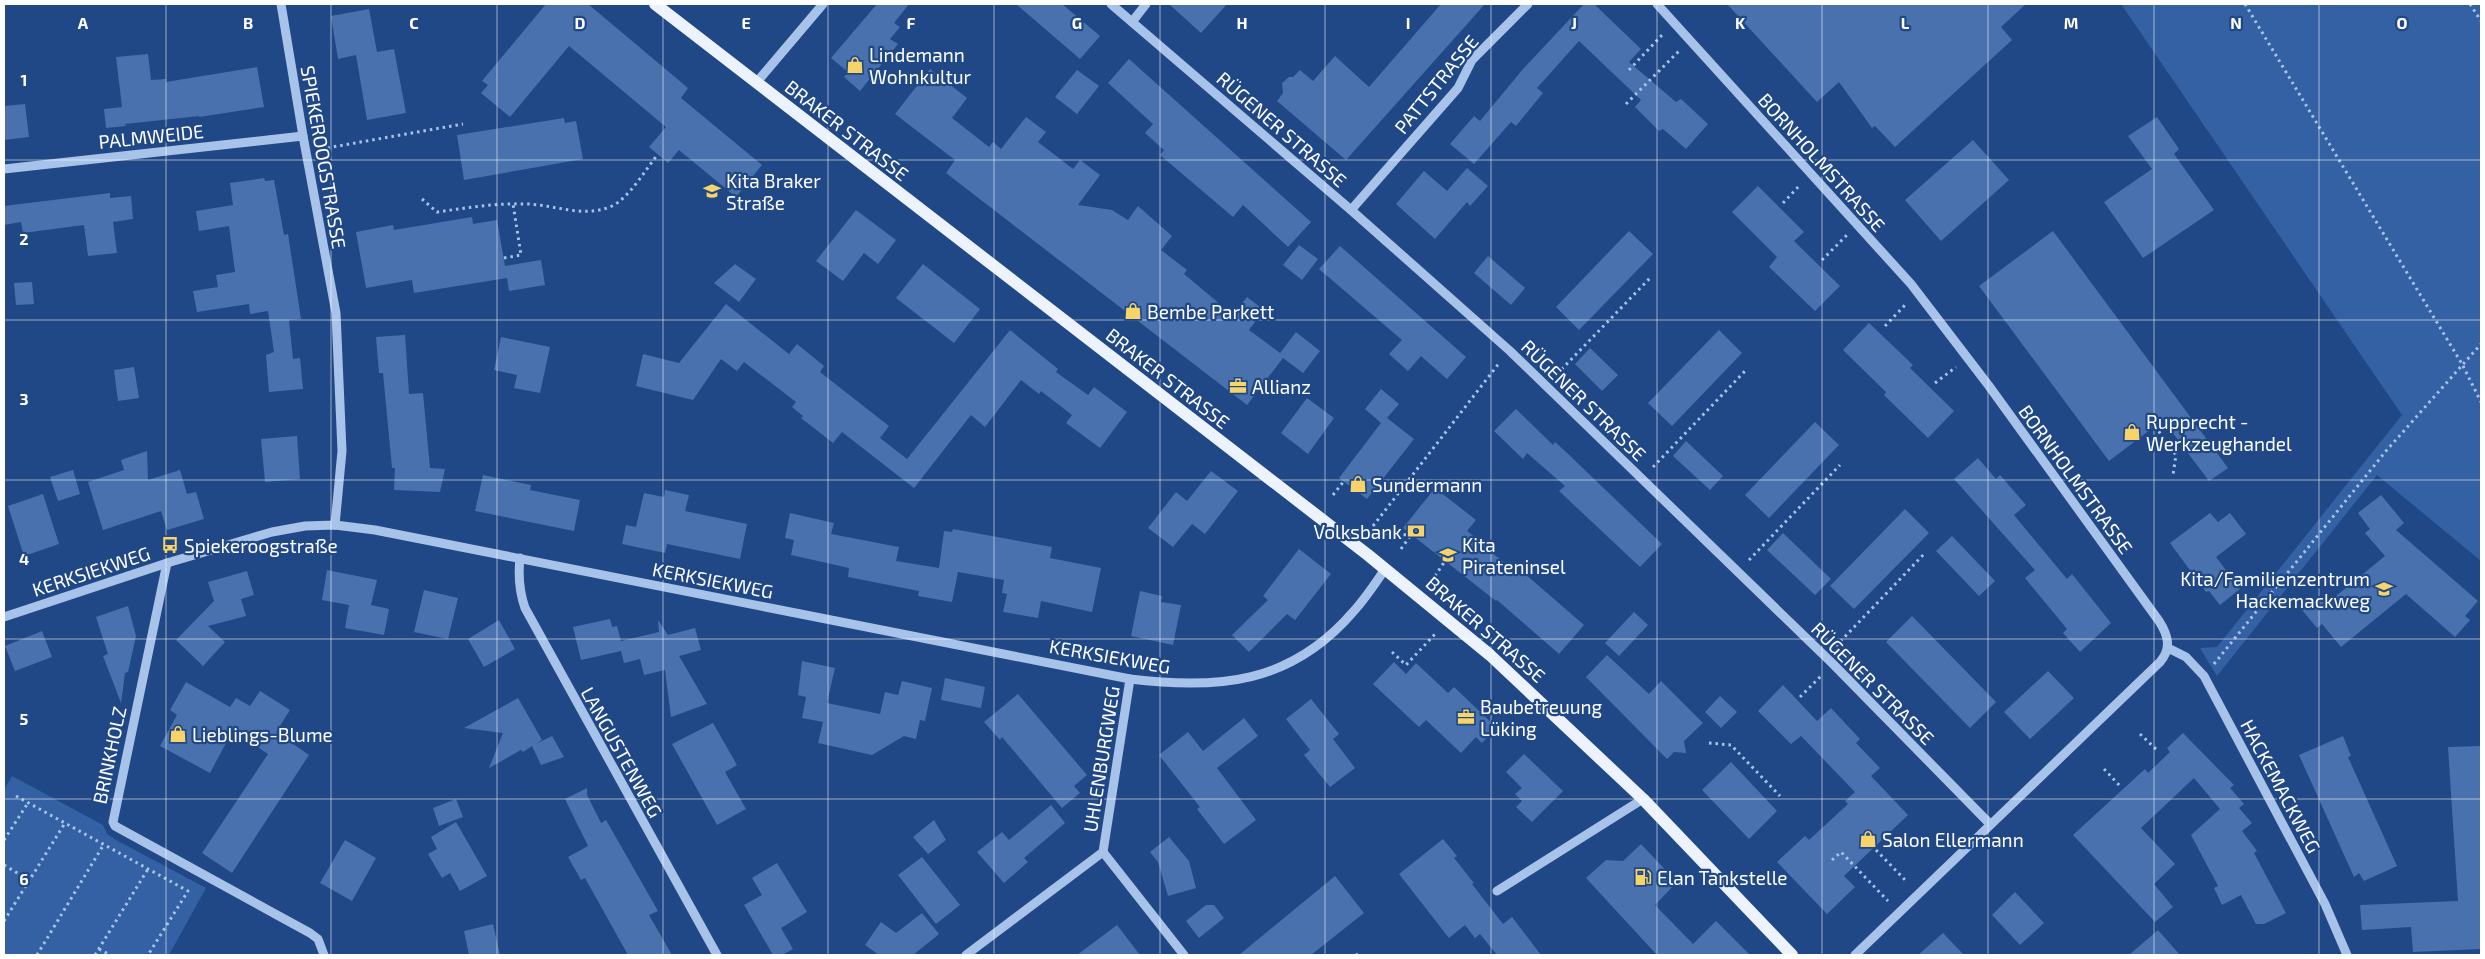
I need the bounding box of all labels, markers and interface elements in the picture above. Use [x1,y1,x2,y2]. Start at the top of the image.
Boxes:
text: A [78,13,89,32]
text: B [243,13,253,32]
text: C [409,13,419,32]
text: D [575,13,586,32]
text: E [741,13,751,32]
text: F [907,13,916,32]
text: G [1072,13,1082,32]
text: H [1236,13,1248,32]
text: I [1406,13,1410,32]
text: J [1571,13,1577,32]
text: K [1735,13,1746,32]
text: L [1901,13,1910,32]
text: M [2064,13,2078,32]
text: N [2230,13,2242,32]
text: O [2396,13,2408,32]
street label: PATTSTRASSE [1389,30,1483,138]
place label: Lindemann Wohnkultur [869,43,972,88]
shop icon: Lindemann Wohnkultur [845,55,865,75]
street label: SPIEKEROOGSTRASSE [297,64,351,250]
street label: RÜGENER STRASSE [1212,66,1352,192]
text: 1 [21,70,27,89]
street label: BRAKER STRASSE [781,75,913,185]
street label: BORNHOLMSTRASSE [1754,88,1890,236]
street label: PALMWEIDE [97,119,205,153]
place label: Kita Braker Straße [726,169,821,214]
school or university icon: Kita Braker Straße [702,181,722,201]
text: 2 [19,229,29,248]
place label: Bembe Parkett [1147,300,1274,323]
shop icon: Bembe Parkett [1123,301,1143,321]
street label: BRAKER STRASSE [1102,323,1234,433]
street label: RÜGENER STRASSE [1517,335,1651,465]
place label: Allianz [1252,375,1311,398]
office icon: Allianz [1228,376,1248,396]
text: 3 [19,389,29,408]
street label: BORNHOLMSTRASSE [2014,400,2138,558]
place label: Rupprecht - Werkzeughandel [2146,410,2292,455]
shop icon: Rupprecht - Werkzeughandel [2122,422,2142,442]
place label: Sundermann [1372,473,1482,496]
shop icon: Sundermann [1348,474,1368,494]
place label: Volksbank [1313,520,1402,543]
bank icon: Volksbank [1406,521,1426,541]
place label: Kita Pirateninsel [1462,533,1566,578]
place label: Spiekeroogstraße [184,534,338,557]
bus stop icon: Spiekeroogstraße [160,535,180,555]
street label: KERKSIEKWEG [29,541,153,601]
school or university icon: Kita Pirateninsel [1438,545,1458,565]
text: 4 [19,549,29,568]
street label: KERKSIEKWEG [651,557,775,603]
place label: Kita/Familienzentrum Hackemackweg [2180,567,2370,612]
street label: BRAKER STRASSE [1422,571,1550,687]
school or university icon: Kita/Familienzentrum Hackemackweg [2374,579,2394,599]
street label: RÜGENER STRASSE [1807,617,1939,749]
street label: KERKSIEKWEG [1048,634,1172,678]
street label: LANGUSTENWEG [577,683,667,821]
street label: UHLENBURGWEG [1078,684,1124,834]
place label: Baubetreuung Lüking [1480,695,1603,740]
street label: BRINKHOLZ [87,704,131,806]
office icon: Baubetreuung Lüking [1456,707,1476,727]
text: 5 [20,709,29,728]
street label: HACKEMACKWEG [2236,715,2326,857]
place label: Lieblings-Blume [192,723,333,746]
shop icon: Lieblings-Blume [168,724,188,744]
place label: Salon Ellermann [1882,828,2024,851]
shop icon: Salon Ellermann [1858,829,1878,849]
place label: Elan Tankstelle [1657,866,1788,889]
fuel station icon: Elan Tankstelle [1633,867,1653,887]
text: 6 [19,869,29,888]

